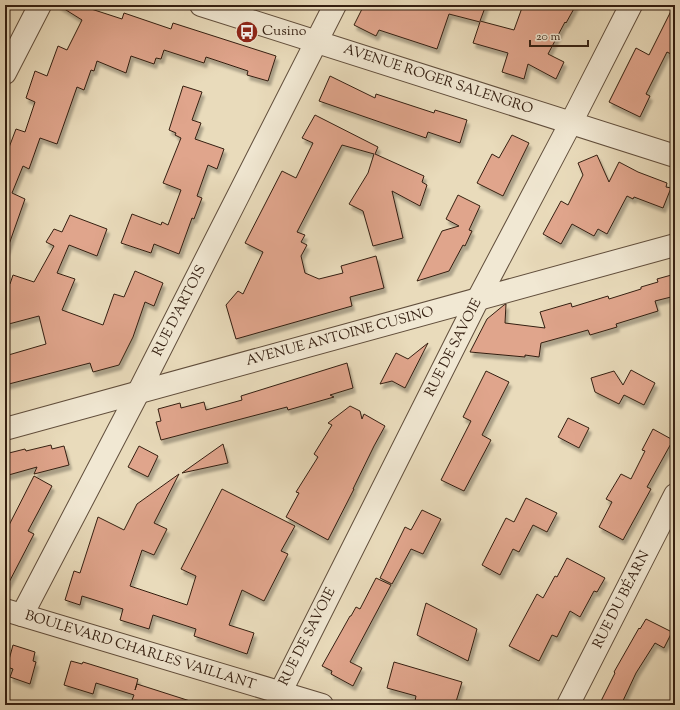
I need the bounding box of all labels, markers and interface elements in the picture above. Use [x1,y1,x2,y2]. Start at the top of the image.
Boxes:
bus stop icon: Cusino [234,19,260,45]
place label: Cusino [262,22,307,42]
scale bar [530,22,588,48]
text: 20 m [536,28,561,46]
street label: AVENUE ROGER SALENGRO [341,40,535,120]
street label: RUE D'ARTOIS [148,262,212,360]
street label: RUE DE SAVOIE [421,295,488,401]
street label: AVENUE ANTOINE CUSINO [244,302,436,372]
street label: RUE DU BÉARN [589,548,655,652]
street label: RUE DE SAVOIE [275,584,342,690]
street label: BOULEVARD CHARLES VAILLANT [22,606,258,696]

